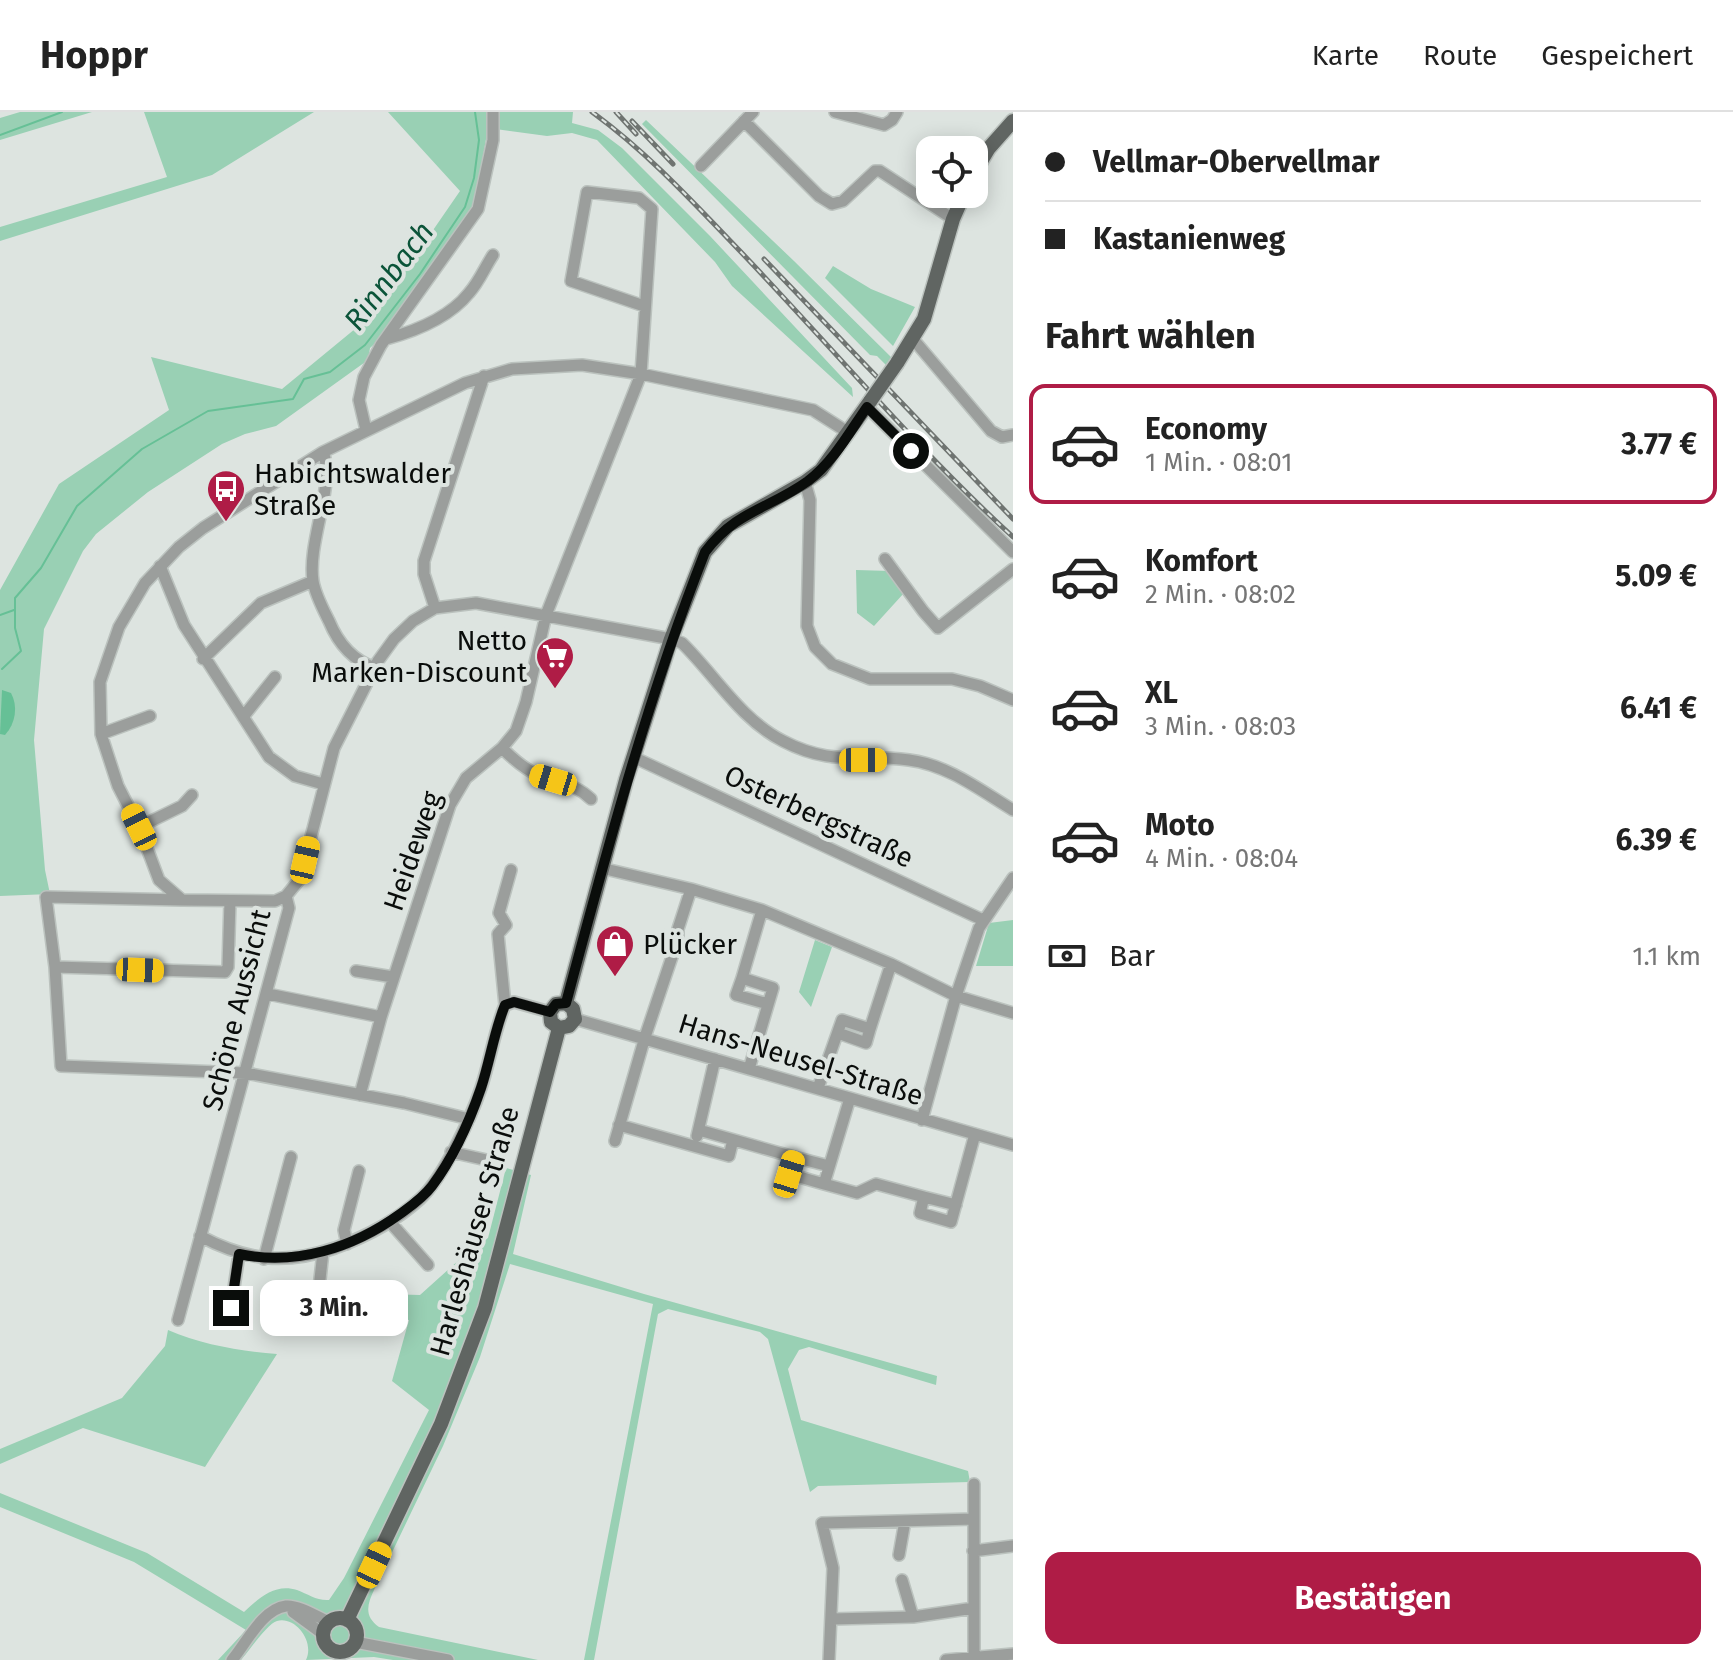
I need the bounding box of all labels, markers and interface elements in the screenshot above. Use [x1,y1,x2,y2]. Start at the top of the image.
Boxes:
text: Hoppr [40,32,148,78]
text: Karte [1312,39,1379,72]
text: Route [1423,39,1497,72]
text: Gespeichert [1541,39,1693,72]
map controls [916,136,988,208]
button: locate [916,136,988,208]
text: Vellmar-Obervellmar [1093,144,1380,180]
water label: Rinnbach [336,214,442,338]
text: Kastanienweg [1093,221,1285,257]
text: Fahrt wählen [1045,314,1256,358]
icon: car [1049,408,1121,480]
text: Economy [1145,411,1267,447]
text: 3.77 € [1621,426,1697,462]
route start [893,433,929,469]
text: 1 Min. · 08:01 [1145,447,1292,478]
place label: Habichtswalder Straße [254,457,451,522]
bus stop icon: Habichtswalder Straße [205,468,247,523]
icon: car [1049,540,1121,612]
text: Komfort [1145,543,1258,579]
text: 5.09 € [1615,558,1697,594]
text: 2 Min. · 08:02 [1145,579,1296,610]
place label: Netto Marken-Discount [311,624,528,689]
supermarket icon: Netto Marken-Discount [534,635,576,690]
icon: car [1049,672,1121,744]
text: XL [1145,675,1178,711]
text: 6.41 € [1620,690,1697,726]
text: 3 Min. · 08:03 [1145,711,1296,742]
car [839,748,887,772]
street label: Osterbergstraße [719,758,919,875]
car [527,762,579,798]
street label: Heideweg [377,787,448,915]
car [118,800,160,854]
icon: car [1049,804,1121,876]
text: Moto [1145,807,1215,843]
text: 6.39 € [1615,822,1697,858]
car [288,834,322,886]
text: 4 Min. · 08:04 [1145,843,1298,874]
street label: Schöne Aussicht [195,905,278,1114]
shop icon: Plücker [594,923,636,978]
place label: Plücker [643,928,737,961]
icon: cash [1045,934,1089,978]
text: Bar [1109,938,1155,974]
text: 1.1 km [1632,941,1701,972]
car [116,957,164,983]
street label: Hans-Neusel-Straße [674,1007,927,1112]
street label: Harleshäuser Straße [423,1102,526,1360]
car [771,1148,807,1200]
callout: 3 Min. [259,1280,407,1336]
route end [213,1290,249,1326]
text: 3 Min. [300,1292,368,1323]
car [353,1538,395,1592]
button: Bestätigen [1045,1552,1701,1644]

